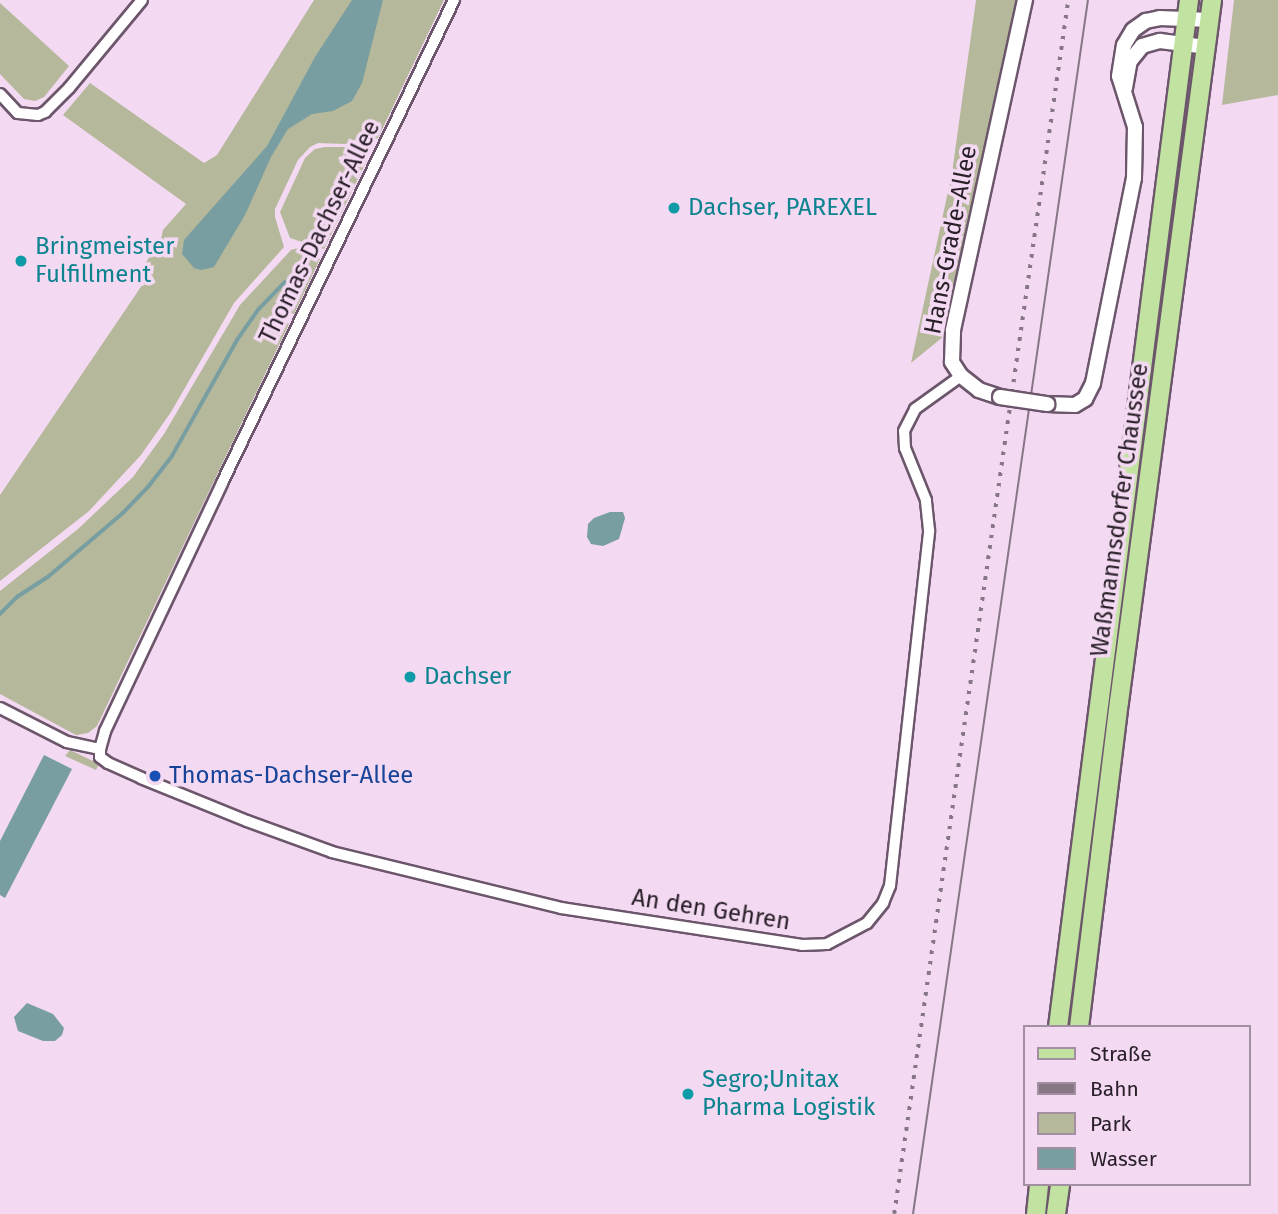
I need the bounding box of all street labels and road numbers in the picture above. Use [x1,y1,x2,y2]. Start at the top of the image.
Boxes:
street label: Thomas-Dachser-Allee [253,116,387,348]
street label: Hans-Grade-Allee [919,143,983,337]
street label: Waßmannsdorfer Chaussee [1085,361,1155,659]
street label: An den Gehren [630,883,792,937]

